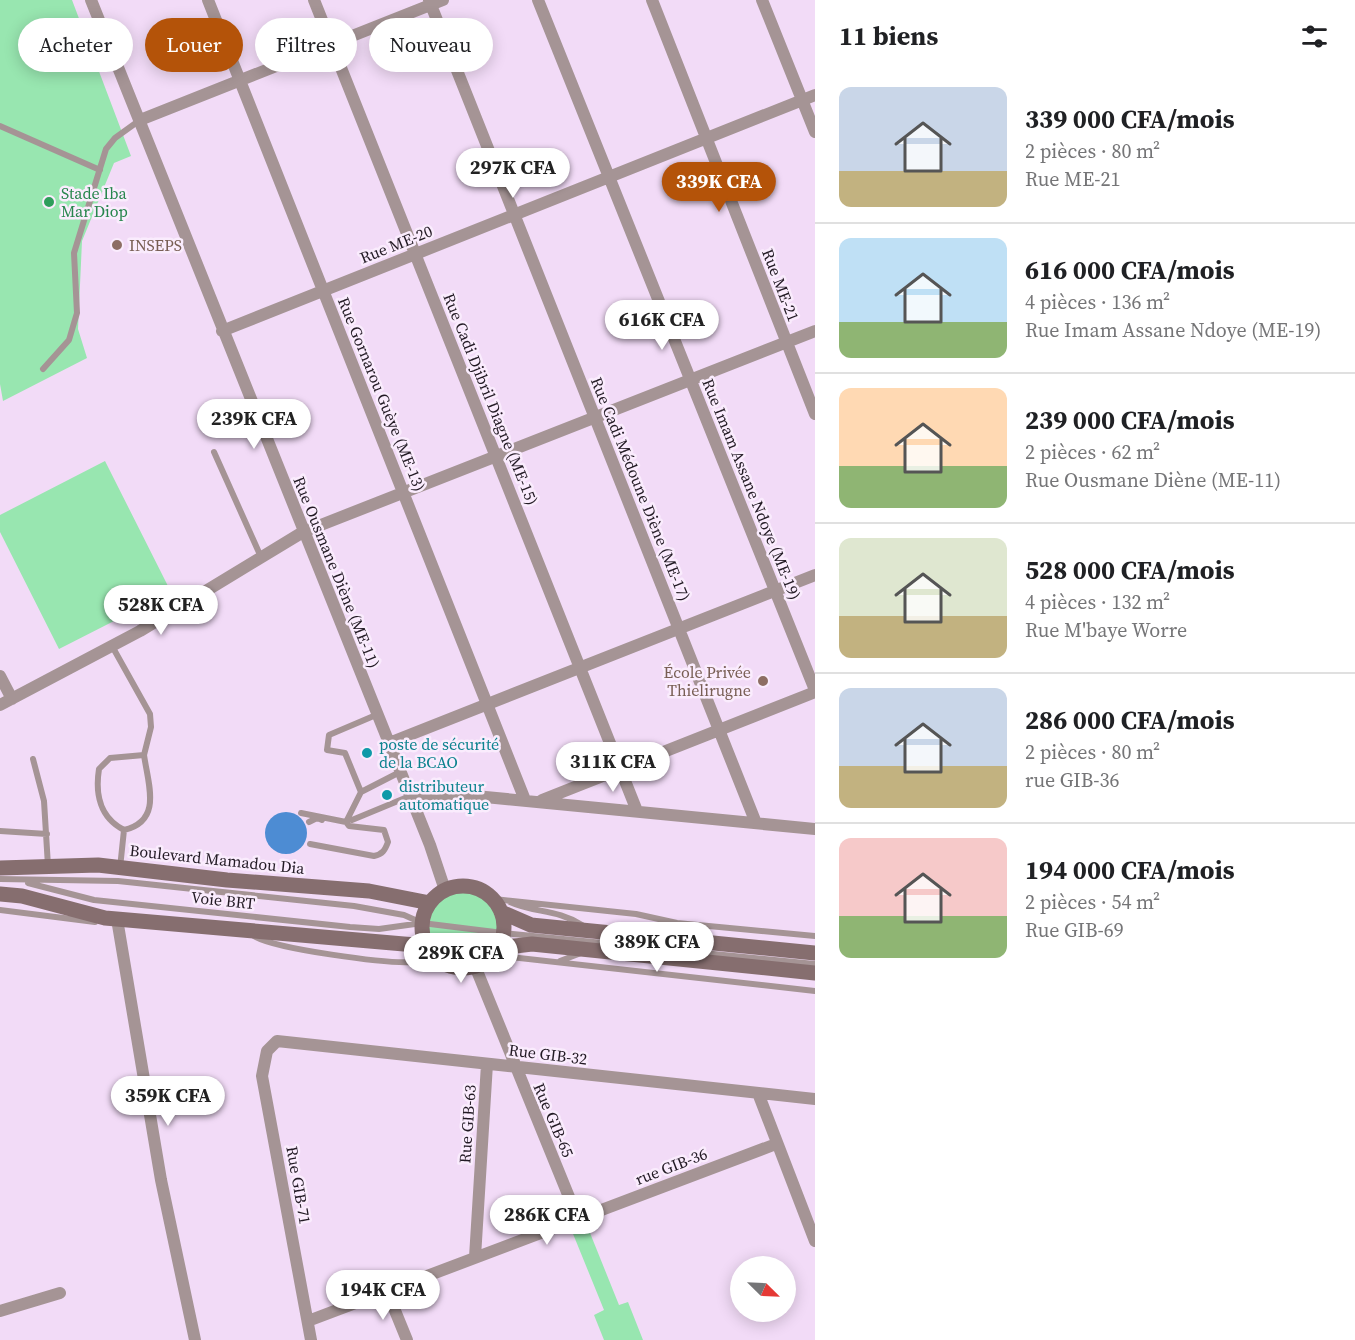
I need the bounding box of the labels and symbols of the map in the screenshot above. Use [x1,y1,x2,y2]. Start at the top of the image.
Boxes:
pin: 297K CFA [451,148,575,199]
pin: 339K CFA [657,162,781,213]
place label: Stade Iba Mar Diop [61,182,128,222]
marker: Stade Iba Mar Diop [42,195,56,209]
street label: Rue ME-20 [356,219,436,269]
place label: INSEPS [129,234,182,256]
marker: INSEPS [110,238,124,252]
street label: Rue ME-21 [757,245,805,325]
street label: Rue Cadi Djibril Diagne (ME-15) [438,290,544,508]
street label: Rue Gornarou Guèye (ME-13) [333,294,431,494]
pin: 616K CFA [600,300,724,351]
street label: Rue Cadi Médoune Diène (ME-17) [586,374,696,604]
street label: Rue Imam Assane Ndoye (ME-19) [697,375,807,603]
pin: 239K CFA [192,399,316,450]
street label: Rue Ousmane Diène (ME-11) [288,473,386,671]
pin: 528K CFA [99,585,223,636]
place label: École Privée Thielirugne [664,661,751,701]
marker: École Privée Thielirugne [756,674,770,688]
place label: poste de sécurité de la BCAO [379,733,499,773]
pin: 311K CFA [551,742,675,793]
marker: poste de sécurité de la BCAO [360,746,374,760]
place label: distributeur automatique [399,775,489,815]
marker: distributeur automatique [380,788,394,802]
street label: Boulevard Mamadou Dia [128,839,306,879]
street label: Voie BRT [190,886,256,914]
pin: 389K CFA [595,922,719,973]
pin: 289K CFA [399,933,523,984]
street label: Rue GIB-32 [507,1038,589,1070]
pin: 359K CFA [106,1076,230,1127]
street label: Rue GIB-65 [528,1079,580,1161]
street label: Rue GIB-63 [453,1084,481,1164]
street label: rue GIB-36 [632,1142,710,1190]
street label: Rue GIB-71 [281,1144,317,1226]
pin: 286K CFA [485,1195,609,1246]
north arrow [730,1256,796,1322]
pin: 194K CFA [321,1270,445,1321]

